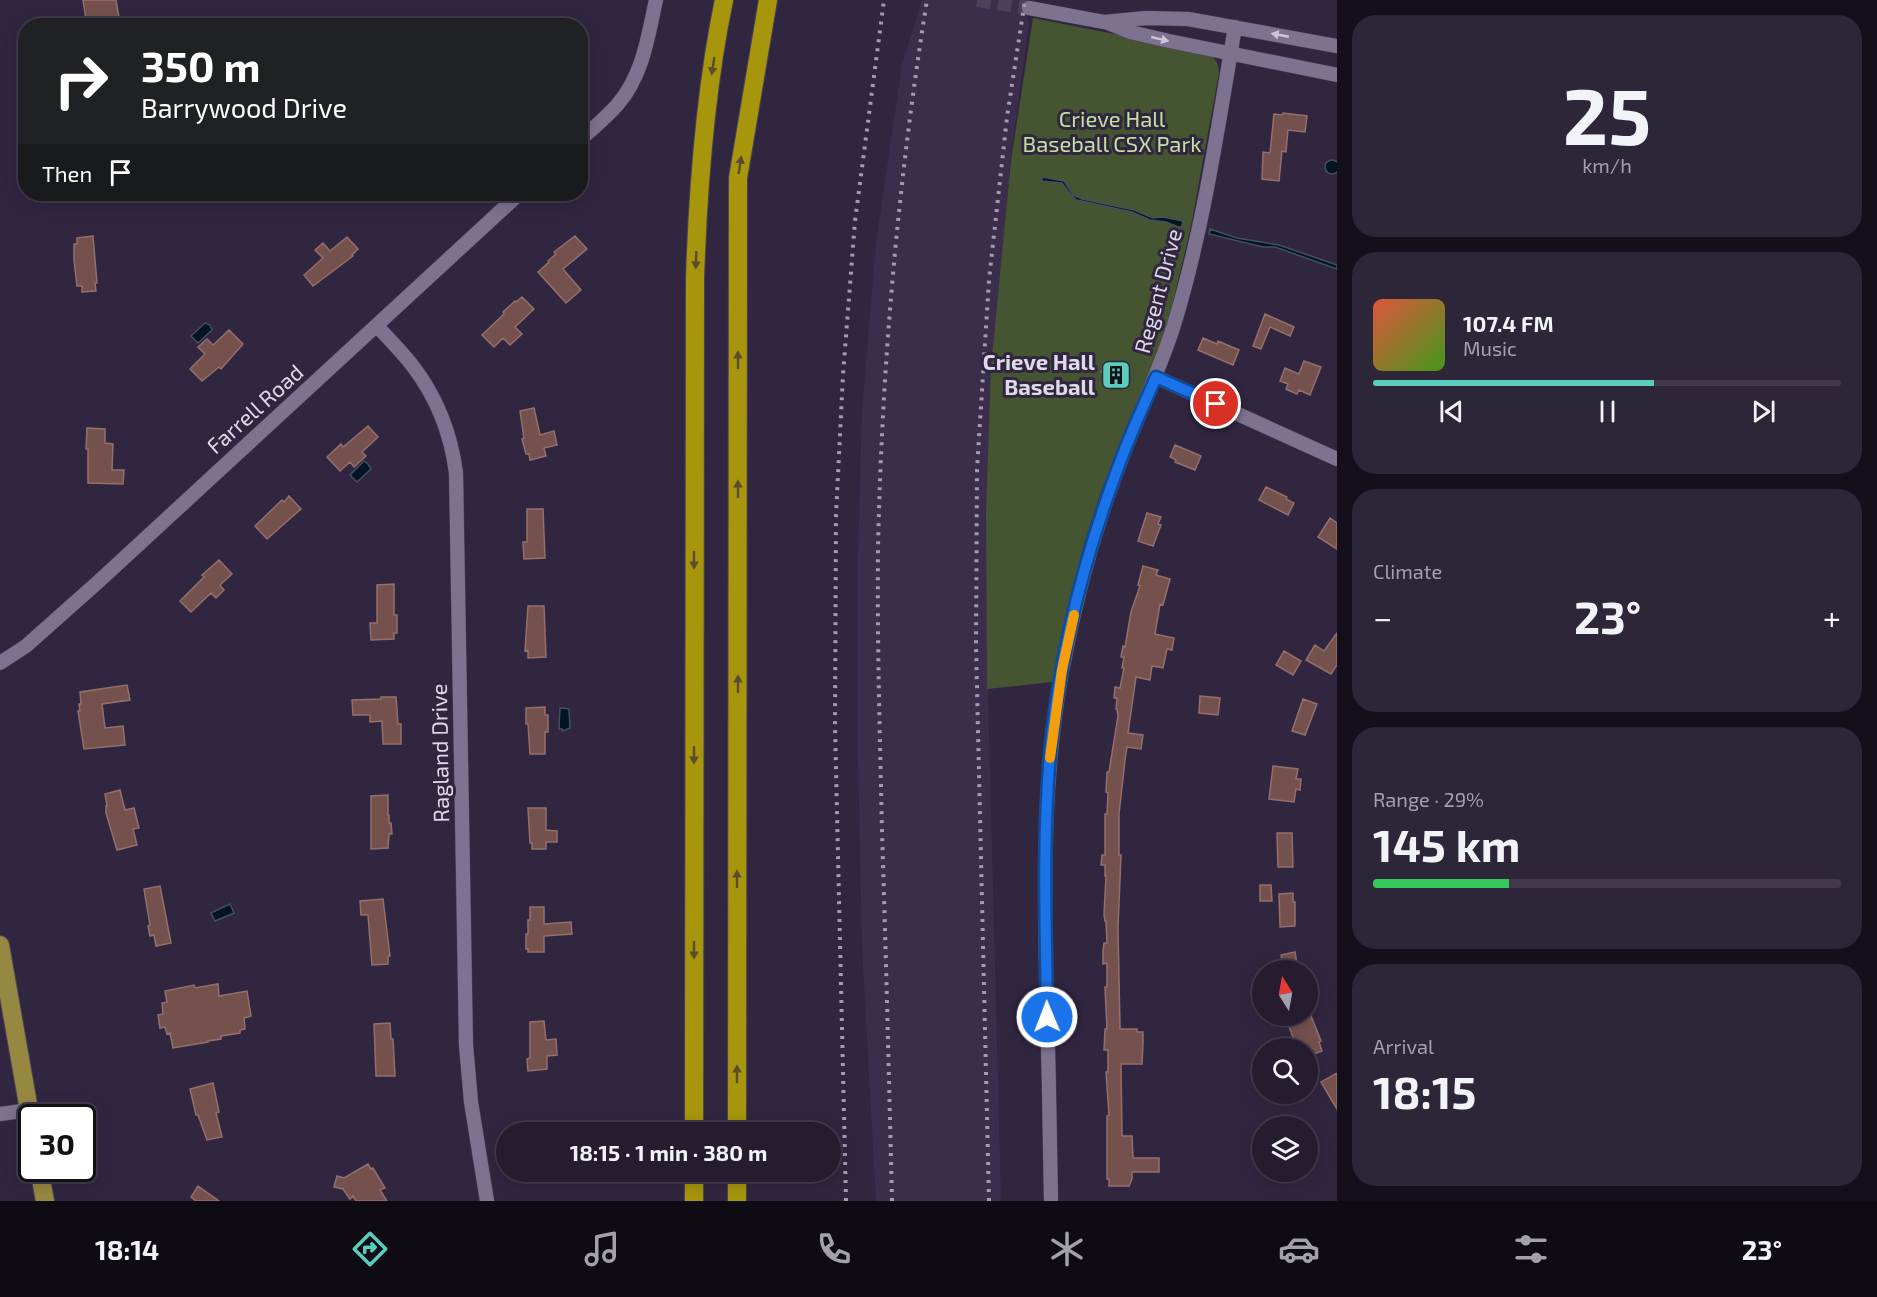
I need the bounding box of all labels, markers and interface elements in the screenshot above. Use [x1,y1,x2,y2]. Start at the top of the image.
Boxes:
one-way arrow [1270,30,1289,39]
one-way arrow [1151,35,1170,44]
text: 350 m [141,40,261,90]
icon: right [42,42,120,120]
one-way arrow [709,57,718,76]
text: 25 [1563,67,1651,161]
text: Barrywood Drive [141,91,347,123]
park label: Crieve Hall Baseball CSX Park [1023,105,1201,156]
text: km/h [1582,153,1632,177]
icon: arrive [104,156,137,189]
one-way arrow [736,156,745,175]
text: Then [42,160,92,186]
street label: Regent Drive [1128,226,1186,356]
one-way arrow [691,251,700,270]
text: 107.4 FM [1463,310,1554,336]
text: Music [1463,336,1517,360]
place label: Crieve Hall Baseball [983,348,1096,399]
one-way arrow [733,351,743,370]
street label: Farrell Road [201,358,308,458]
building icon: Crieve Hall Baseball [1100,359,1132,391]
pin [1190,378,1241,429]
icon: arrive [1199,387,1232,420]
icon: previous [1435,395,1468,428]
icon: pause [1591,395,1624,428]
icon: next [1747,395,1780,428]
one-way arrow [733,480,743,499]
one-way arrow [689,551,699,570]
text: Climate [1373,559,1442,583]
text: 23° [1574,589,1641,643]
text: − [1373,597,1392,637]
text: + [1823,597,1841,637]
one-way arrow [733,675,743,694]
street label: Ragland Drive [425,683,453,823]
one-way arrow [689,746,699,765]
text: Range · 29% [1373,787,1484,811]
text: 145 km [1373,817,1520,871]
one-way arrow [732,870,742,889]
one-way arrow [689,941,699,960]
north arrow [1252,960,1318,1026]
map controls [1252,960,1318,1182]
position arrow [1015,985,1079,1049]
text: Arrival [1373,1034,1434,1058]
button: search [1252,1038,1318,1104]
text: 18:15 [1373,1064,1476,1118]
one-way arrow [732,1065,742,1084]
speed limit sign: 30 [18,1104,96,1182]
button: layers [1252,1116,1318,1182]
text: 18:15 · 1 min · 380 m [570,1139,767,1165]
icon: directions [349,1228,391,1270]
icon: music [581,1228,623,1270]
icon: phone [813,1228,855,1270]
icon: climate [1046,1228,1088,1270]
icon: car [1278,1228,1320,1270]
icon: filters [1510,1228,1552,1270]
text: 18:14 [95,1233,159,1265]
text: 23° [1742,1233,1782,1265]

